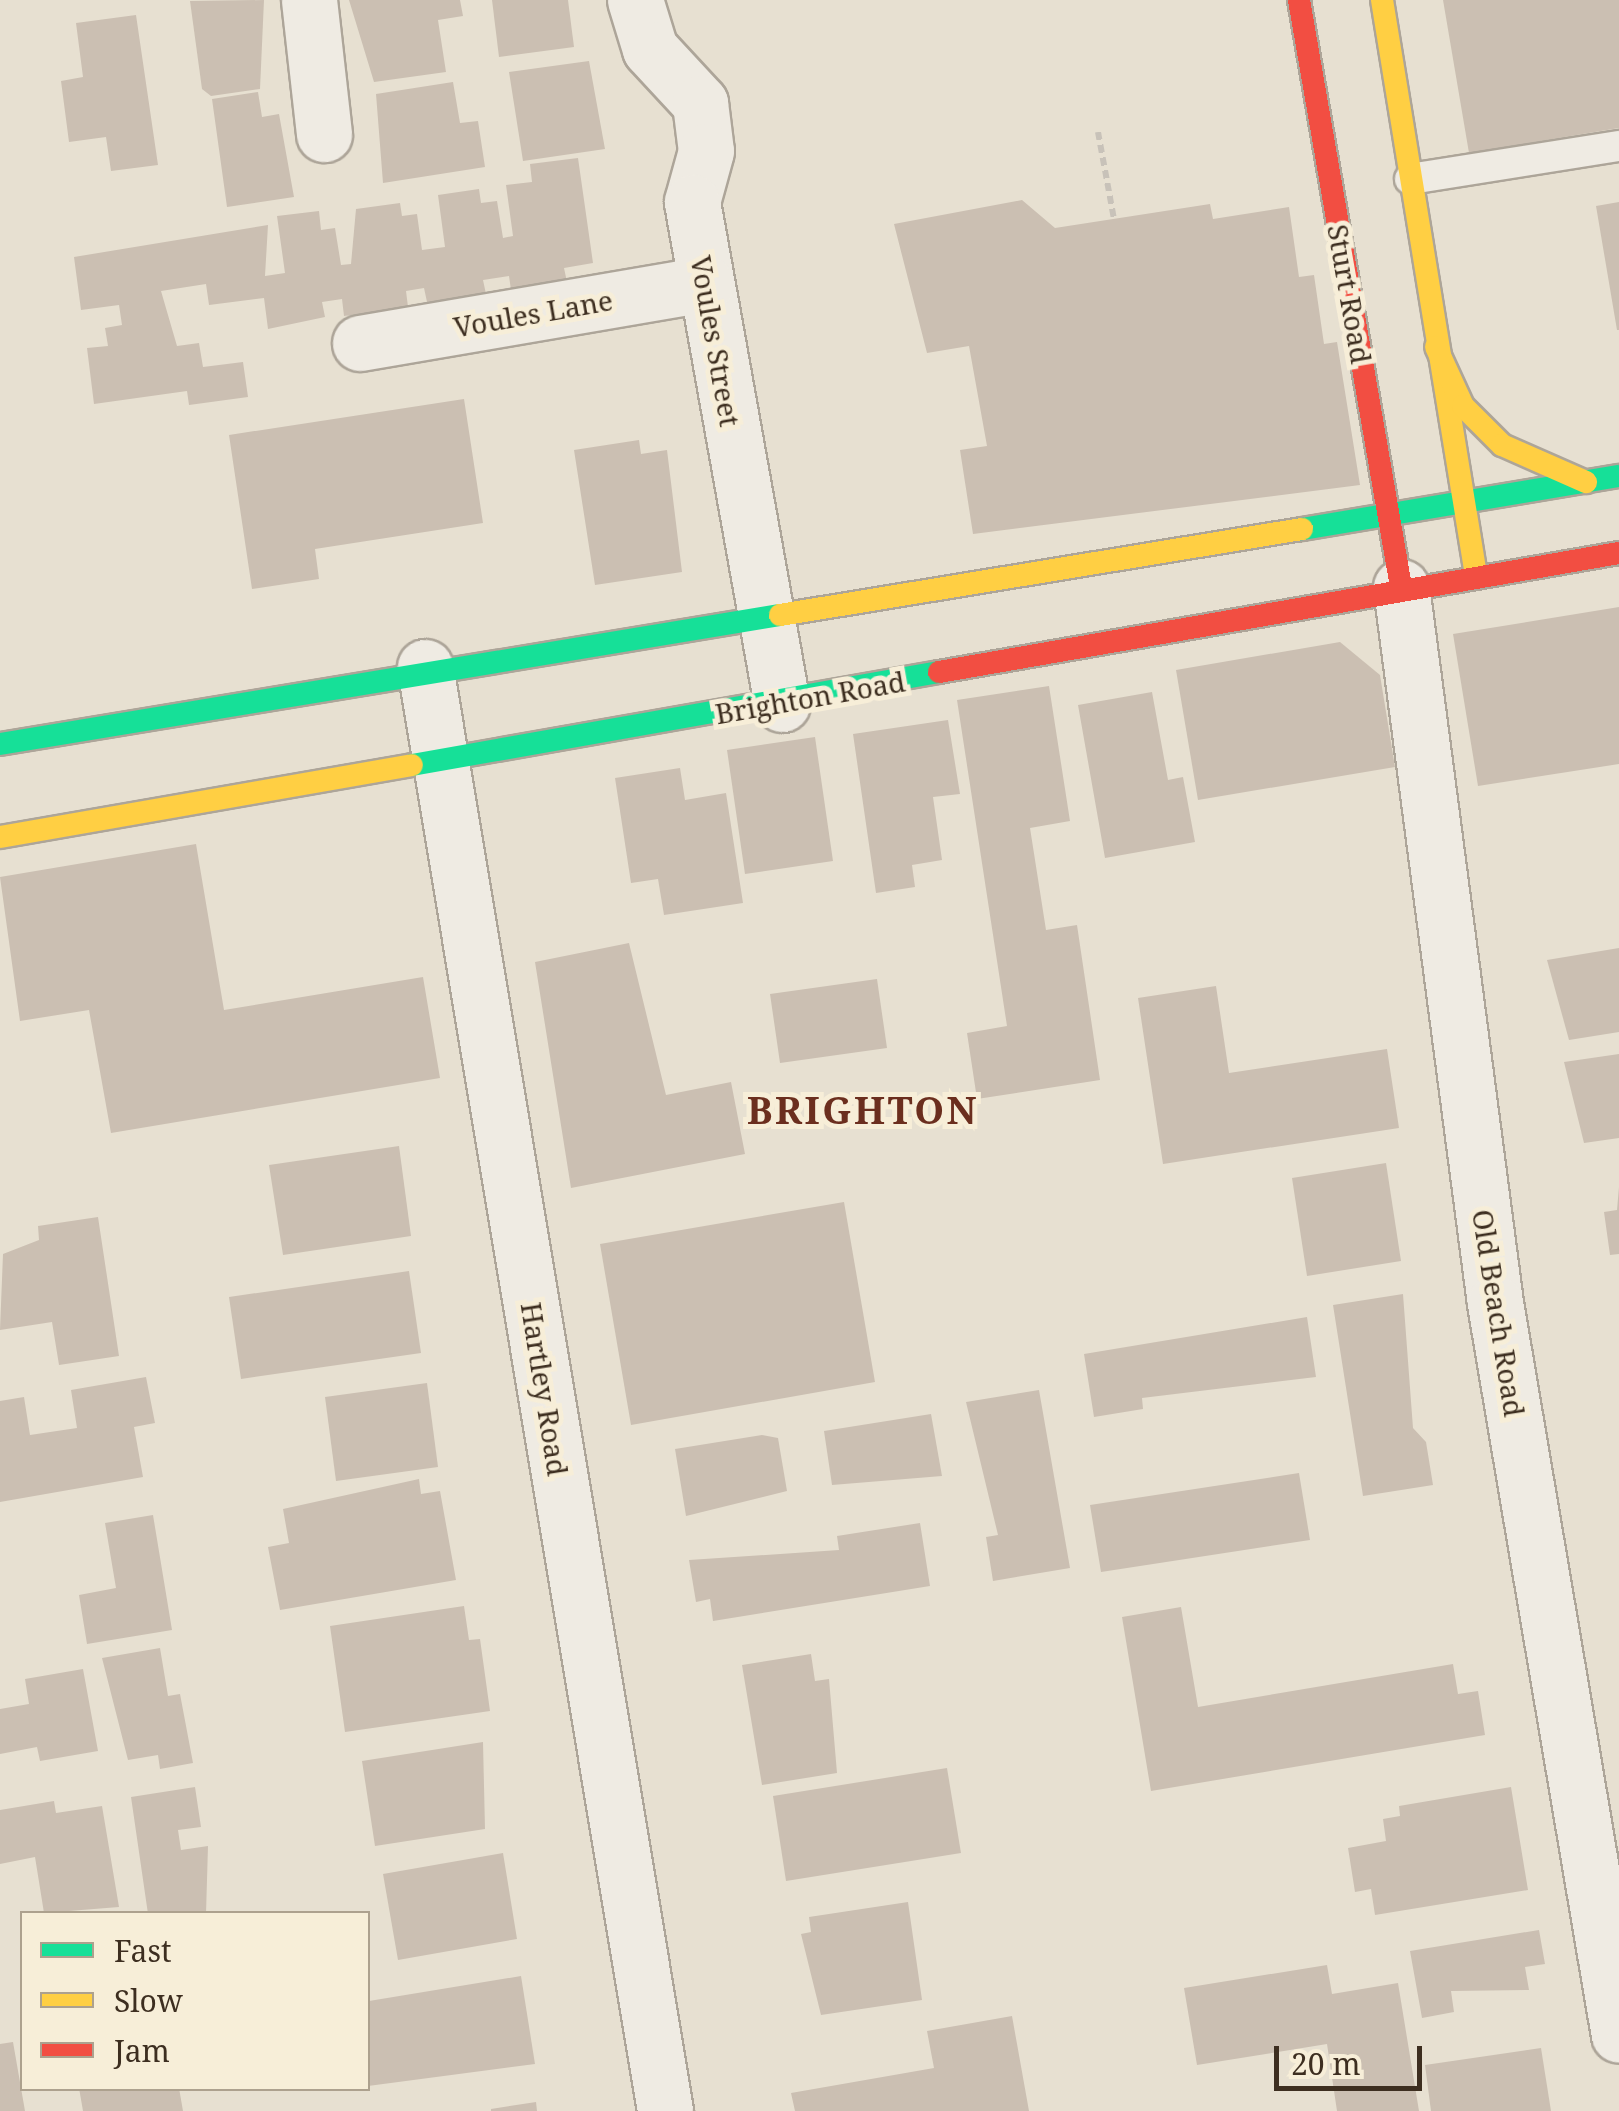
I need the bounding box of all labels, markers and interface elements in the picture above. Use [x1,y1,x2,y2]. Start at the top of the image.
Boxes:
street label: Sturt Road [1321,222,1379,366]
street label: Voules Street [684,253,748,429]
street label: Voules Lane [451,282,615,344]
street label: Brighton Road [712,664,908,730]
district label: BRIGHTON [747,1087,979,1133]
street label: Old Beach Road [1466,1207,1532,1419]
street label: Hartley Road [515,1300,575,1478]
legend [20,1911,370,2091]
text: Fast [114,1930,171,1971]
text: Slow [114,1980,183,2021]
scale bar [1279,2026,1426,2088]
text: Jam [114,2030,170,2071]
text: 20 m [1291,2043,1361,2084]

